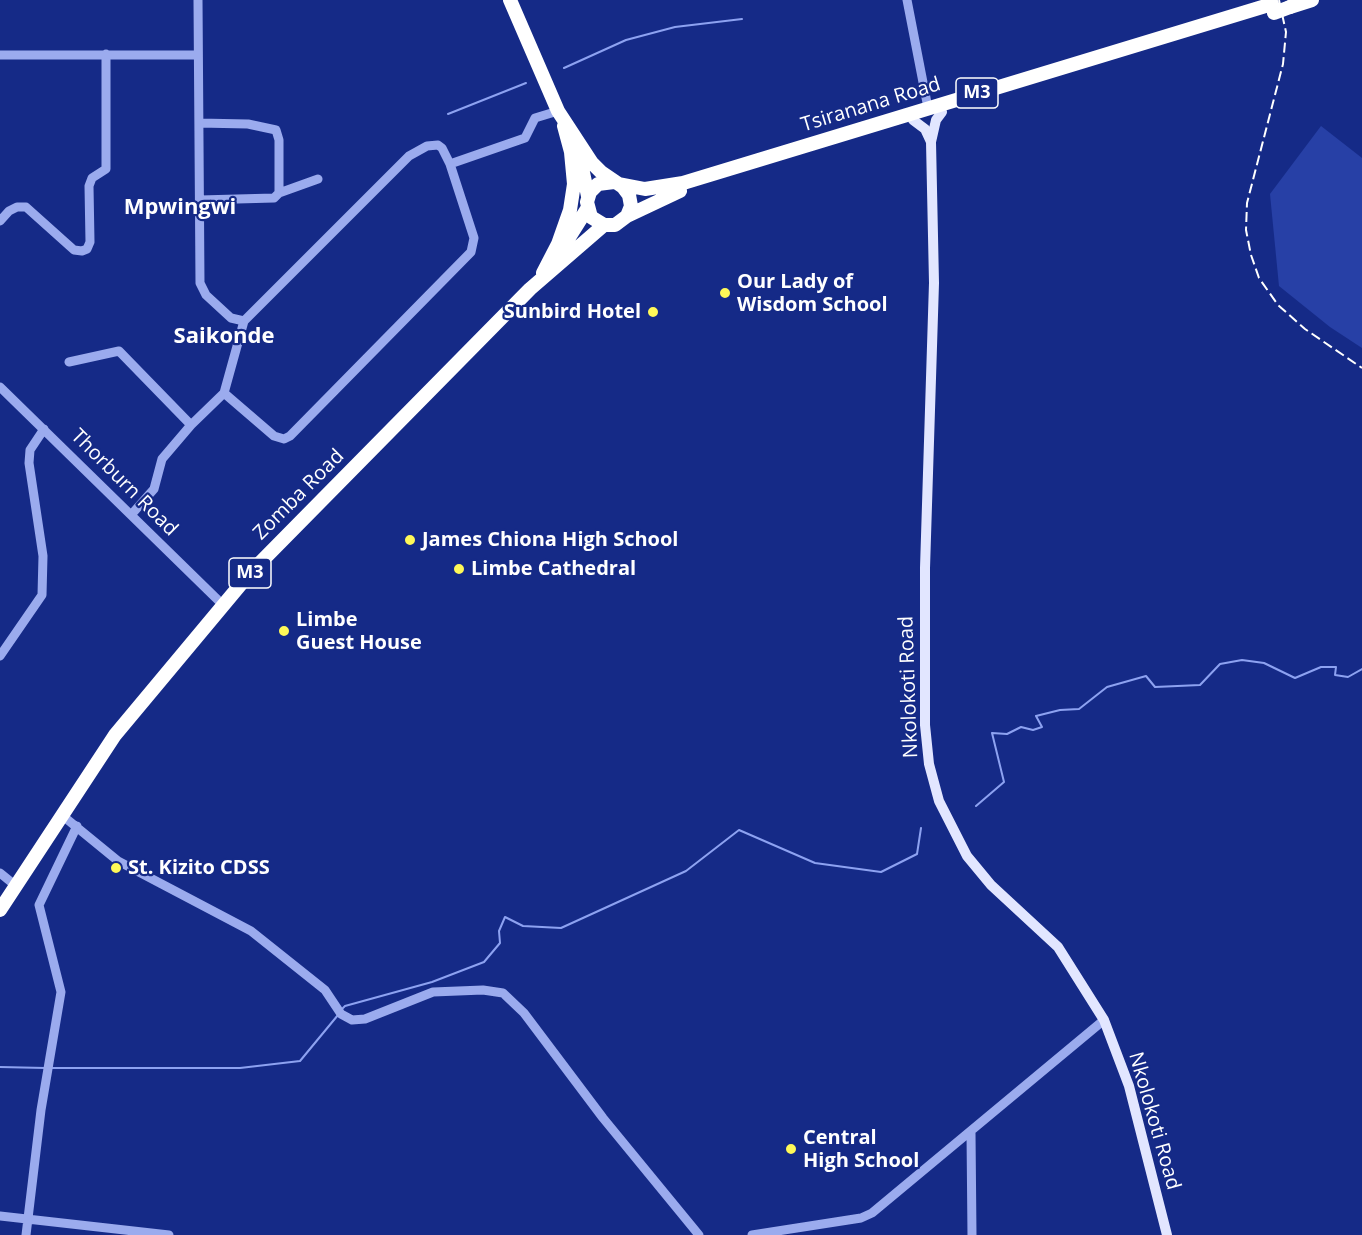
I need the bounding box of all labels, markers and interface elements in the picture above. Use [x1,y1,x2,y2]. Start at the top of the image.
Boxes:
street label: Tsiranana Road [798,72,944,138]
road number: M3 [956,78,998,108]
district label: Mpwingwi [124,195,236,221]
place label: Our Lady of Wisdom School [737,270,888,317]
marker: Our Lady of Wisdom School [718,286,732,300]
place label: Sunbird Hotel [504,300,641,324]
marker: Sunbird Hotel [646,305,660,319]
district label: Saikonde [174,324,274,350]
street label: Thorburn Road [66,425,182,541]
street label: Zomba Road [249,445,349,545]
place label: James Chiona High School [422,528,678,552]
marker: James Chiona High School [403,533,417,547]
place label: Limbe Cathedral [471,557,636,581]
road number: M3 [229,558,271,588]
marker: Limbe Cathedral [452,562,466,576]
place label: Limbe Guest House [296,608,422,655]
street label: Nkolokoti Road [895,615,923,759]
marker: Limbe Guest House [277,624,291,638]
place label: St. Kizito CDSS [128,856,270,880]
marker: St. Kizito CDSS [109,861,123,875]
street label: Nkolokoti Road [1123,1049,1185,1193]
place label: Central High School [803,1126,919,1173]
marker: Central High School [784,1142,798,1156]

